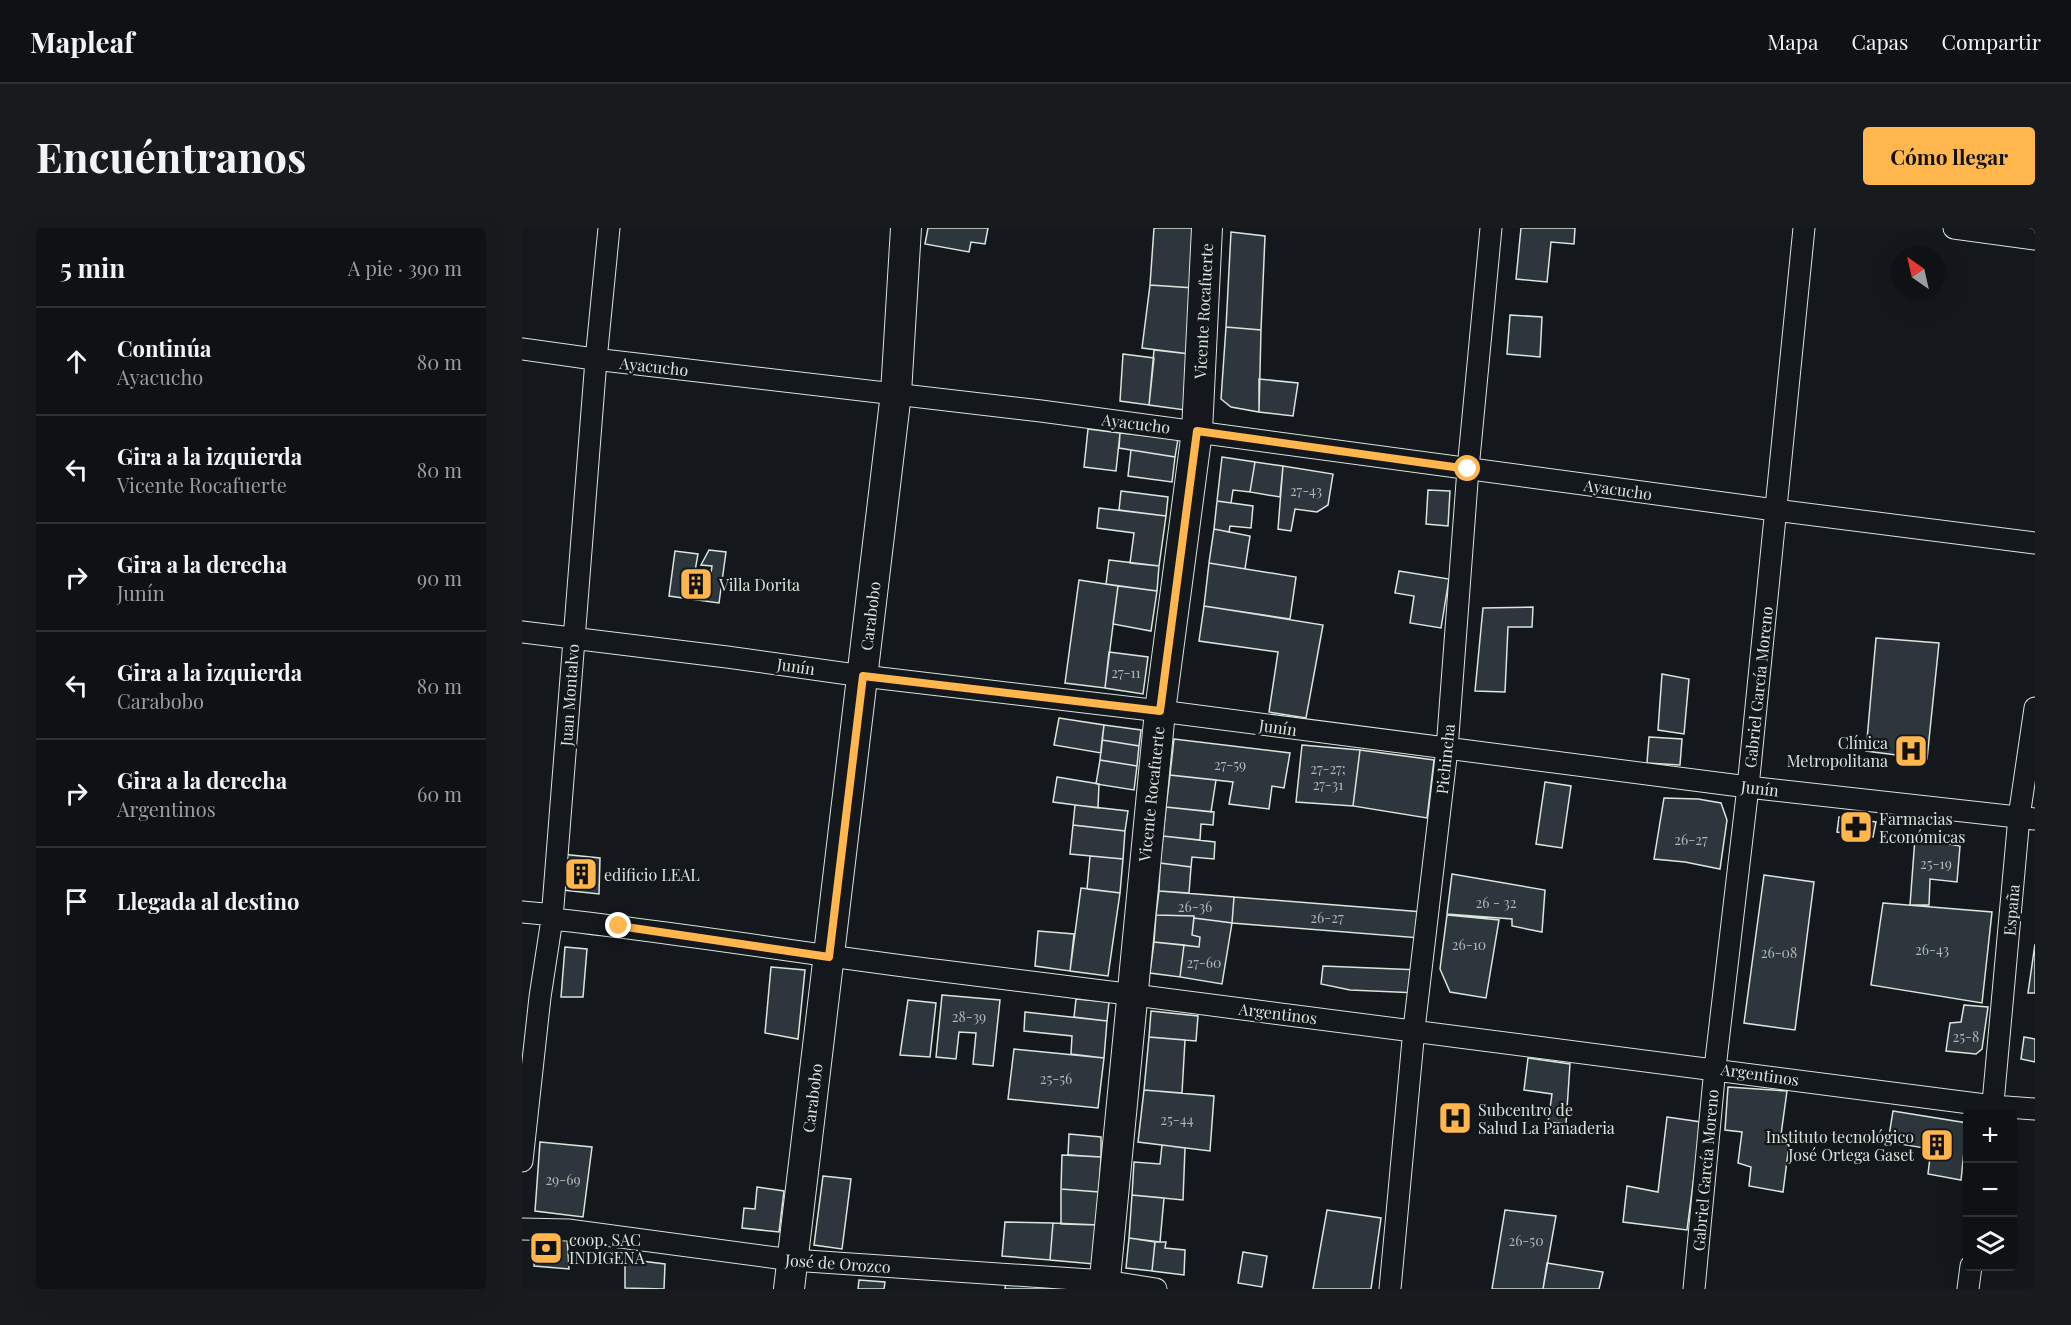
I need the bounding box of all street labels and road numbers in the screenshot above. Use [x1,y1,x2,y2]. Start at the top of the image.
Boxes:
street label: Vicente Rocafuerte [1189,243,1217,380]
street label: Ayacucho [618,352,690,380]
street label: Ayacucho [1099,408,1172,438]
street label: Ayacucho [1581,474,1654,504]
street label: Carabobo [855,580,885,652]
street label: Gabriel García Moreno [1739,605,1777,769]
street label: Juan Montalvo [555,643,583,748]
street label: Junín [775,653,817,679]
street label: Junín [1257,714,1299,740]
street label: Pichincha [1431,723,1459,795]
street label: Vicente Rocafuerte [1133,725,1169,864]
street label: Junín [1739,775,1781,801]
street label: España [1998,883,2024,937]
street label: Argentinos [1237,998,1318,1028]
street label: Argentinos [1718,1058,1801,1090]
street label: Carabobo [797,1062,827,1134]
street label: Gabriel García Moreno [1687,1088,1723,1252]
street label: José de Orozco [783,1249,892,1277]

